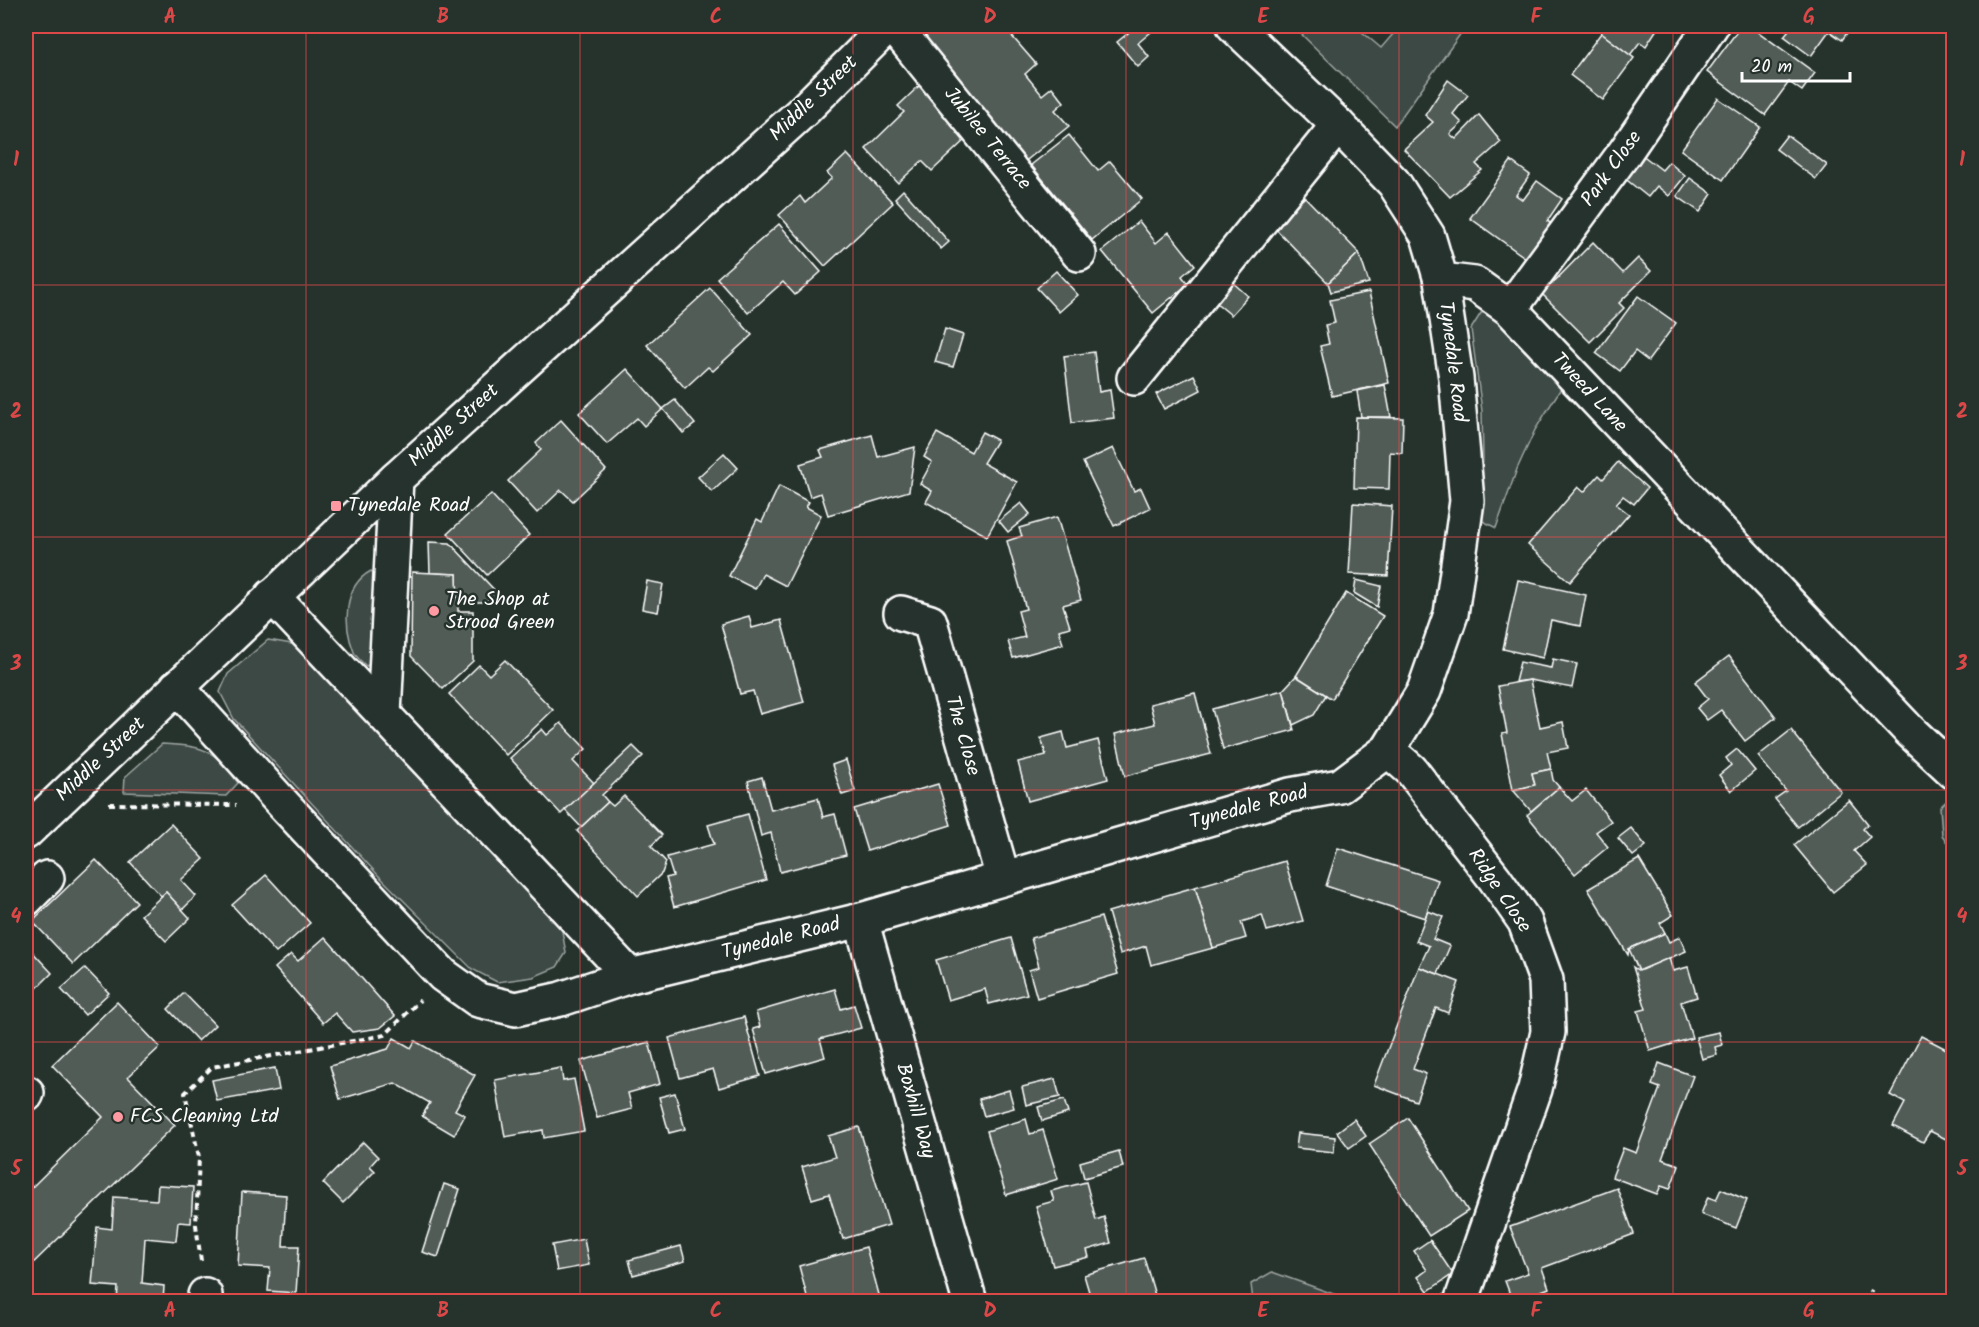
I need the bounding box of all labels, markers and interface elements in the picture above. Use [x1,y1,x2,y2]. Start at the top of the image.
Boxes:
text: A [164,2,176,34]
text: B [437,2,449,34]
text: C [710,2,722,34]
text: D [983,2,997,34]
text: E [1257,2,1269,34]
text: F [1531,2,1543,34]
text: G [1803,2,1815,34]
scale bar [1742,45,1850,83]
street label: Middle Street [762,48,866,150]
text: 20 m [1751,53,1792,82]
street label: Jubilee Terrace [935,80,1039,198]
street label: Park Close [1573,124,1651,214]
text: 1 [13,145,19,177]
text: 1 [1959,145,1965,177]
street label: Tynedale Road [1429,300,1475,425]
street label: Tweed Lane [1543,345,1635,441]
street label: Middle Street [401,376,507,476]
text: 2 [10,397,22,429]
text: 2 [1956,397,1968,429]
place label: Tynedale Road [348,490,470,522]
marker: Tynedale Road [329,499,343,513]
place label: The Shop at Strood Green [446,584,555,639]
marker: The Shop at Strood Green [427,604,441,618]
text: 3 [10,649,22,681]
text: 3 [1956,649,1968,681]
street label: The Close [935,692,989,780]
street label: Middle Street [49,710,153,810]
street label: Tynedale Road [1186,777,1313,839]
street label: Ridge Close [1459,842,1539,940]
text: 4 [11,902,22,934]
text: 4 [1957,902,1968,934]
street label: Tynedale Road [718,909,845,969]
street label: Boxhill Way [886,1059,944,1163]
place label: FCS Cleaning Ltd [130,1101,280,1133]
marker: FCS Cleaning Ltd [111,1110,125,1124]
text: 5 [10,1154,23,1186]
text: 5 [1956,1154,1969,1186]
text: A [164,1296,176,1327]
text: B [437,1296,449,1327]
text: C [710,1296,722,1327]
text: D [983,1296,997,1327]
text: E [1257,1296,1269,1327]
text: F [1531,1296,1543,1327]
text: G [1803,1296,1815,1327]

